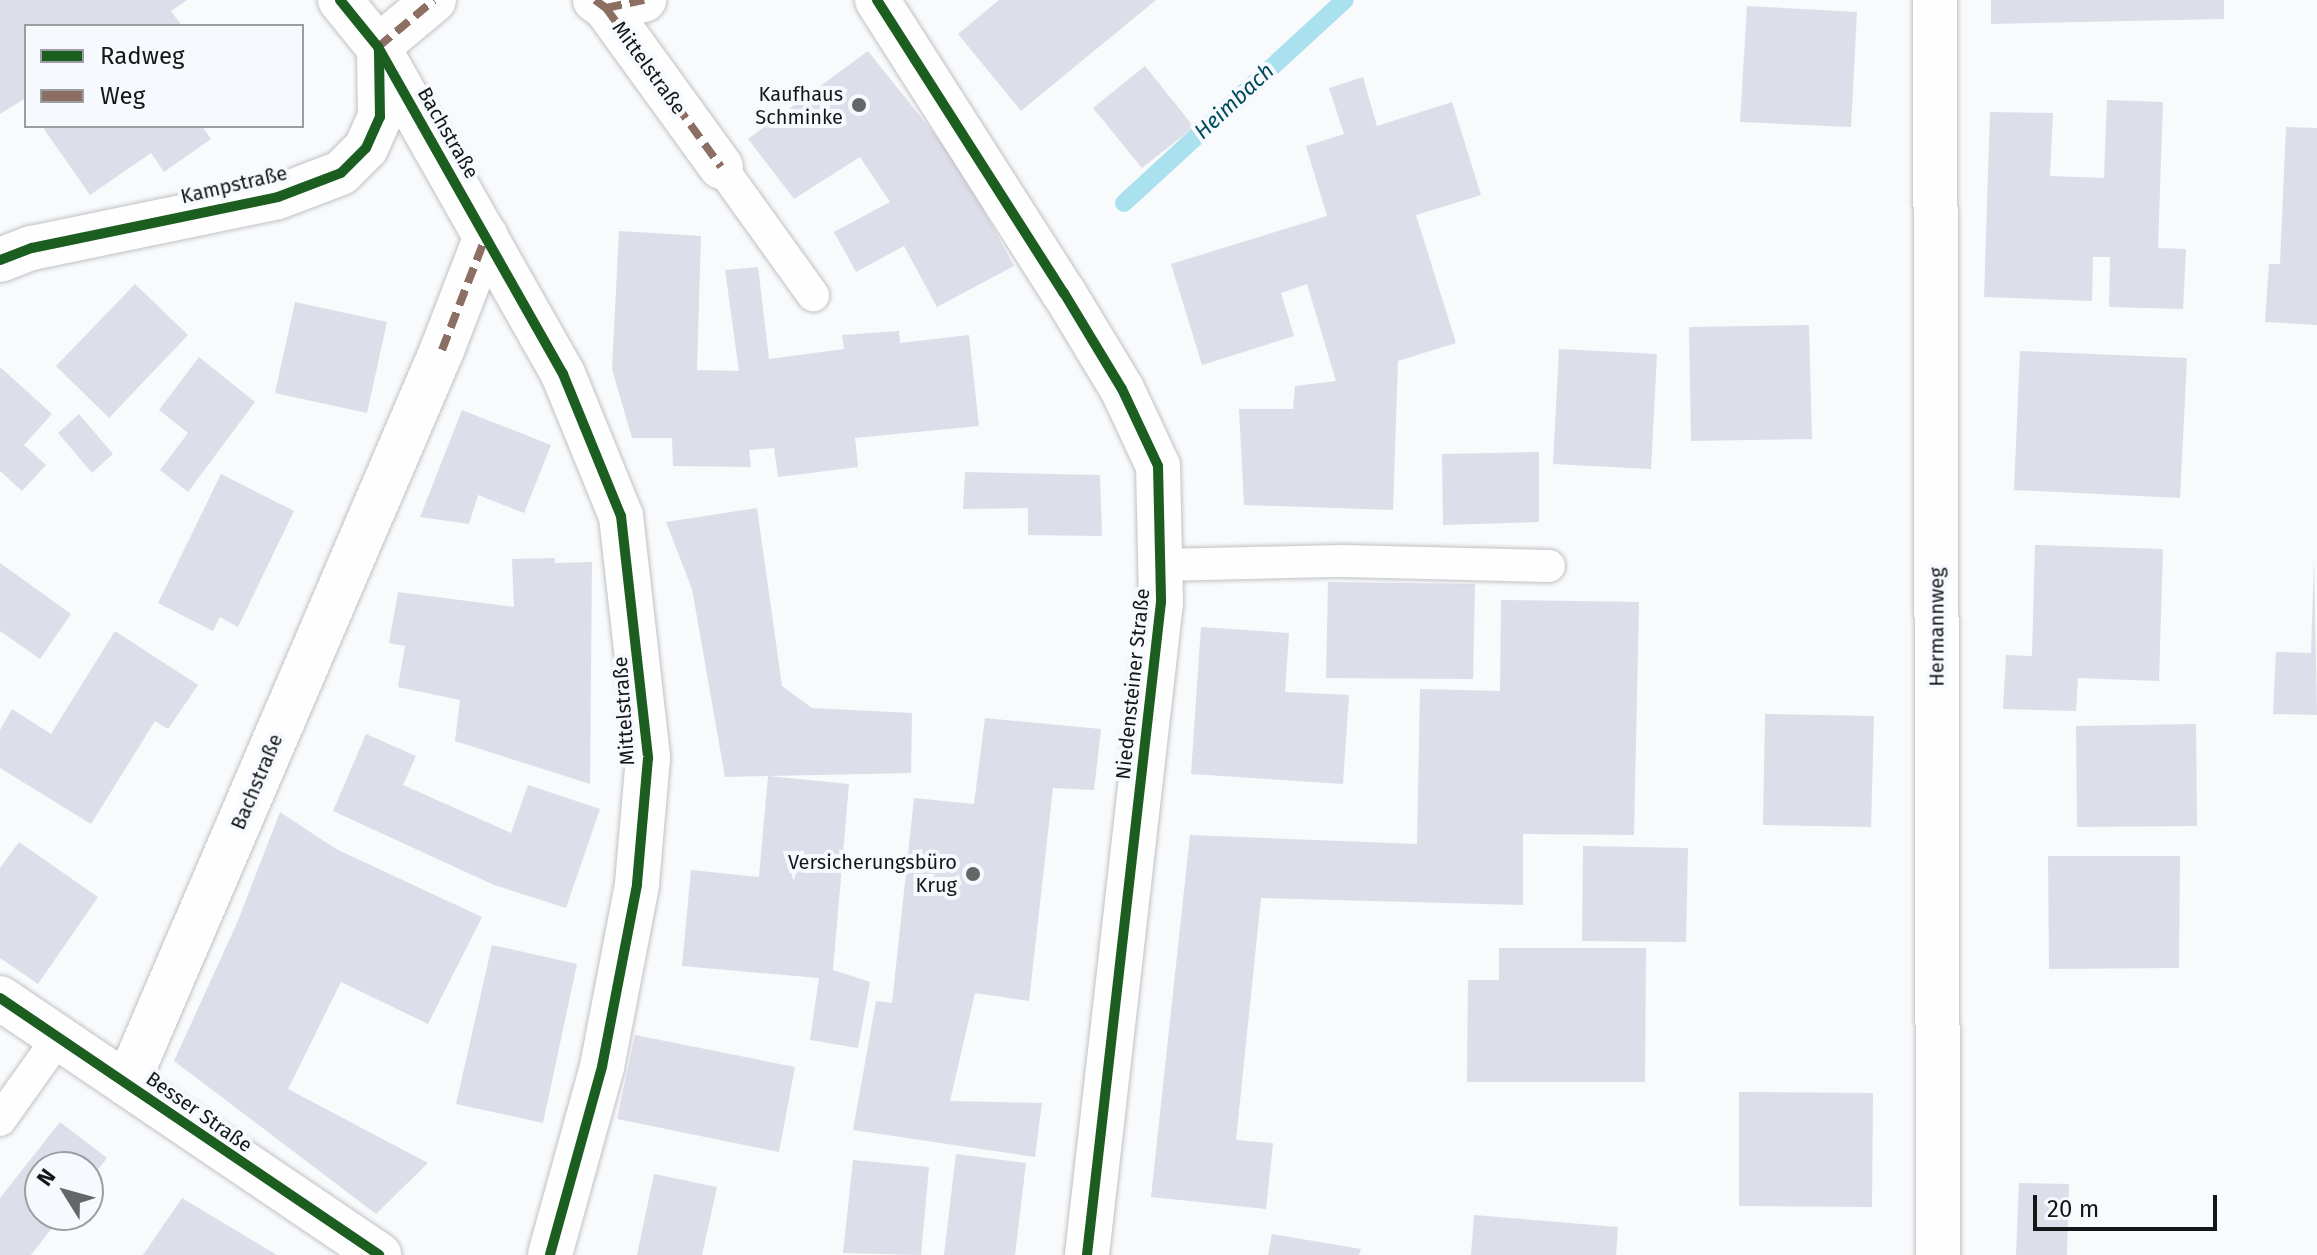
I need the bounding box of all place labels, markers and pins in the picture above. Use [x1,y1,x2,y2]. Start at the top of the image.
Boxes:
place label: Kaufhaus Schminke [755,82,843,129]
marker: Kaufhaus Schminke [850,96,868,114]
place label: Versicherungsbüro Krug [788,850,957,897]
marker: Versicherungsbüro Krug [964,865,982,883]

